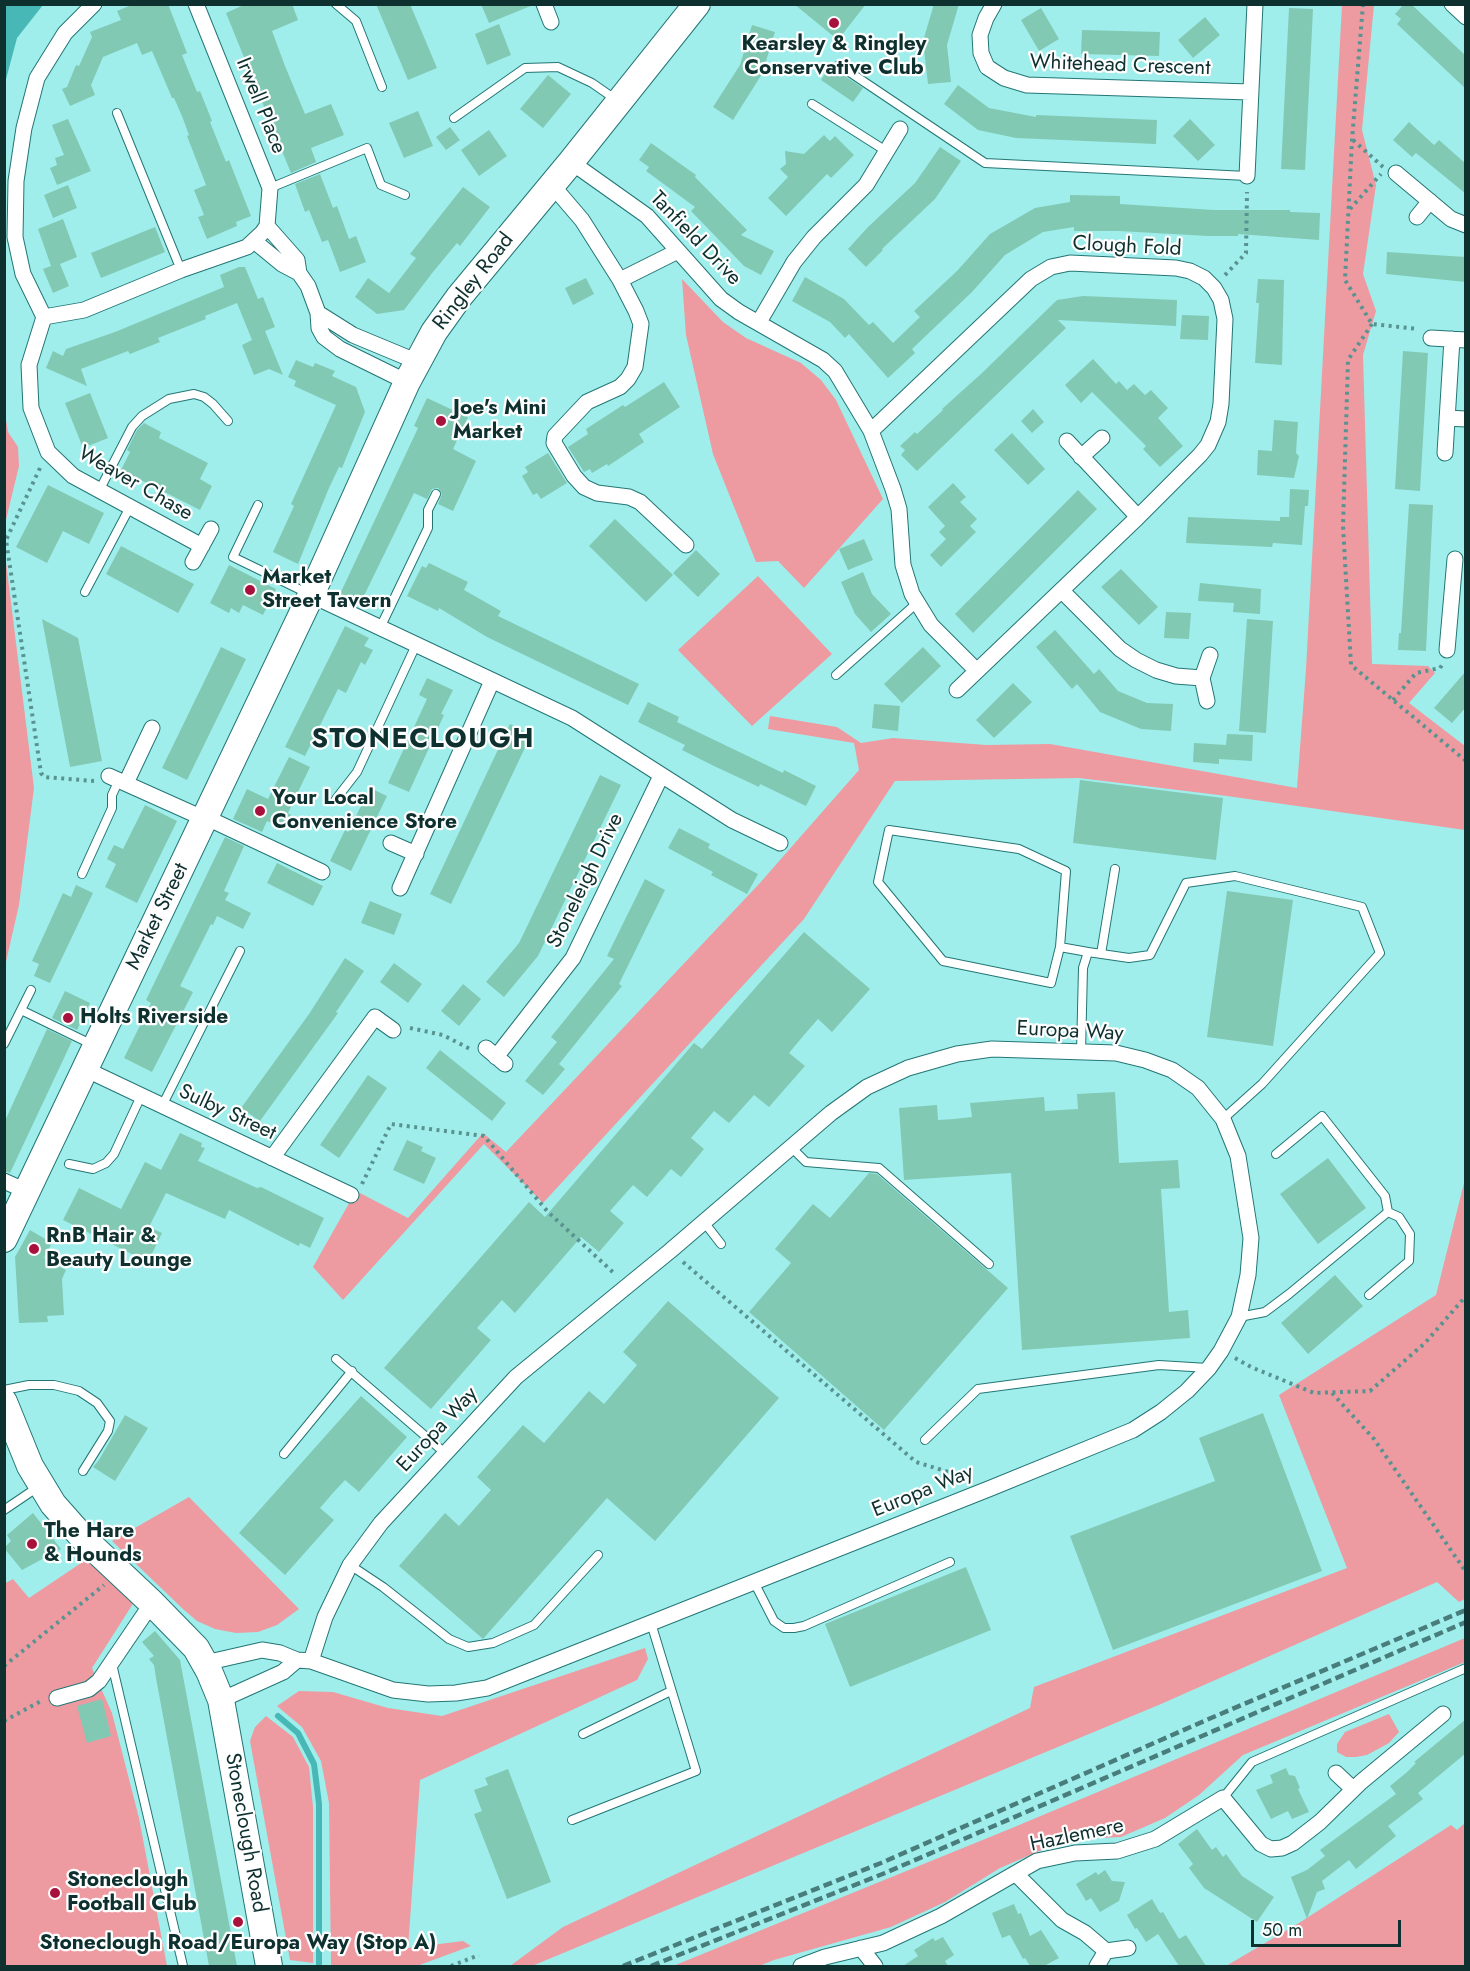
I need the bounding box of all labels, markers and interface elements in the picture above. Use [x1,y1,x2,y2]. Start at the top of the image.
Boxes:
marker: Kearsley & Ringley Conservative Club [827,16,841,30]
place label: Kearsley & Ringley Conservative Club [742,32,926,82]
street label: Whitehead Crescent [1029,50,1211,82]
street label: Irwell Place [229,54,291,158]
street label: Tanfield Drive [644,187,746,291]
street label: Ringley Road [428,228,520,336]
street label: Clough Fold [1072,232,1182,262]
place label: Joe's Mini Market [453,396,546,446]
marker: Joe's Mini Market [434,414,448,428]
street label: Weaver Chase [73,441,197,527]
place label: Market Street Tavern [262,565,392,615]
marker: Market Street Tavern [243,583,257,597]
district label: STONECLOUGH [311,724,535,756]
place label: Your Local Convenience Store [272,786,457,836]
marker: Your Local Convenience Store [253,804,267,818]
street label: Stoneleigh Drive [542,809,630,953]
street label: Market Street [121,860,195,974]
place label: Holts Riverside [80,1005,228,1031]
marker: Holts Riverside [61,1011,75,1025]
street label: Europa Way [1016,1017,1124,1047]
street label: Sulby Street [174,1079,280,1147]
place label: RnB Hair & Beauty Lounge [46,1224,192,1274]
marker: RnB Hair & Beauty Lounge [27,1242,41,1256]
street label: Europa Way [392,1382,484,1478]
street label: Europa Way [869,1460,977,1524]
place label: The Hare & Hounds [44,1519,142,1569]
marker: The Hare & Hounds [25,1537,39,1551]
street label: Stoneclough Road [219,1751,271,1915]
street label: Hazlemere [1028,1814,1126,1858]
place label: Stoneclough Football Club [67,1868,197,1918]
marker: Stoneclough Football Club [48,1886,62,1900]
scale bar [1254,1908,1404,1946]
marker: Stoneclough Road/Europa Way (Stop A) [231,1915,245,1929]
text: 50 m [1262,1917,1302,1943]
place label: Stoneclough Road/Europa Way (Stop A) [40,1931,436,1957]

